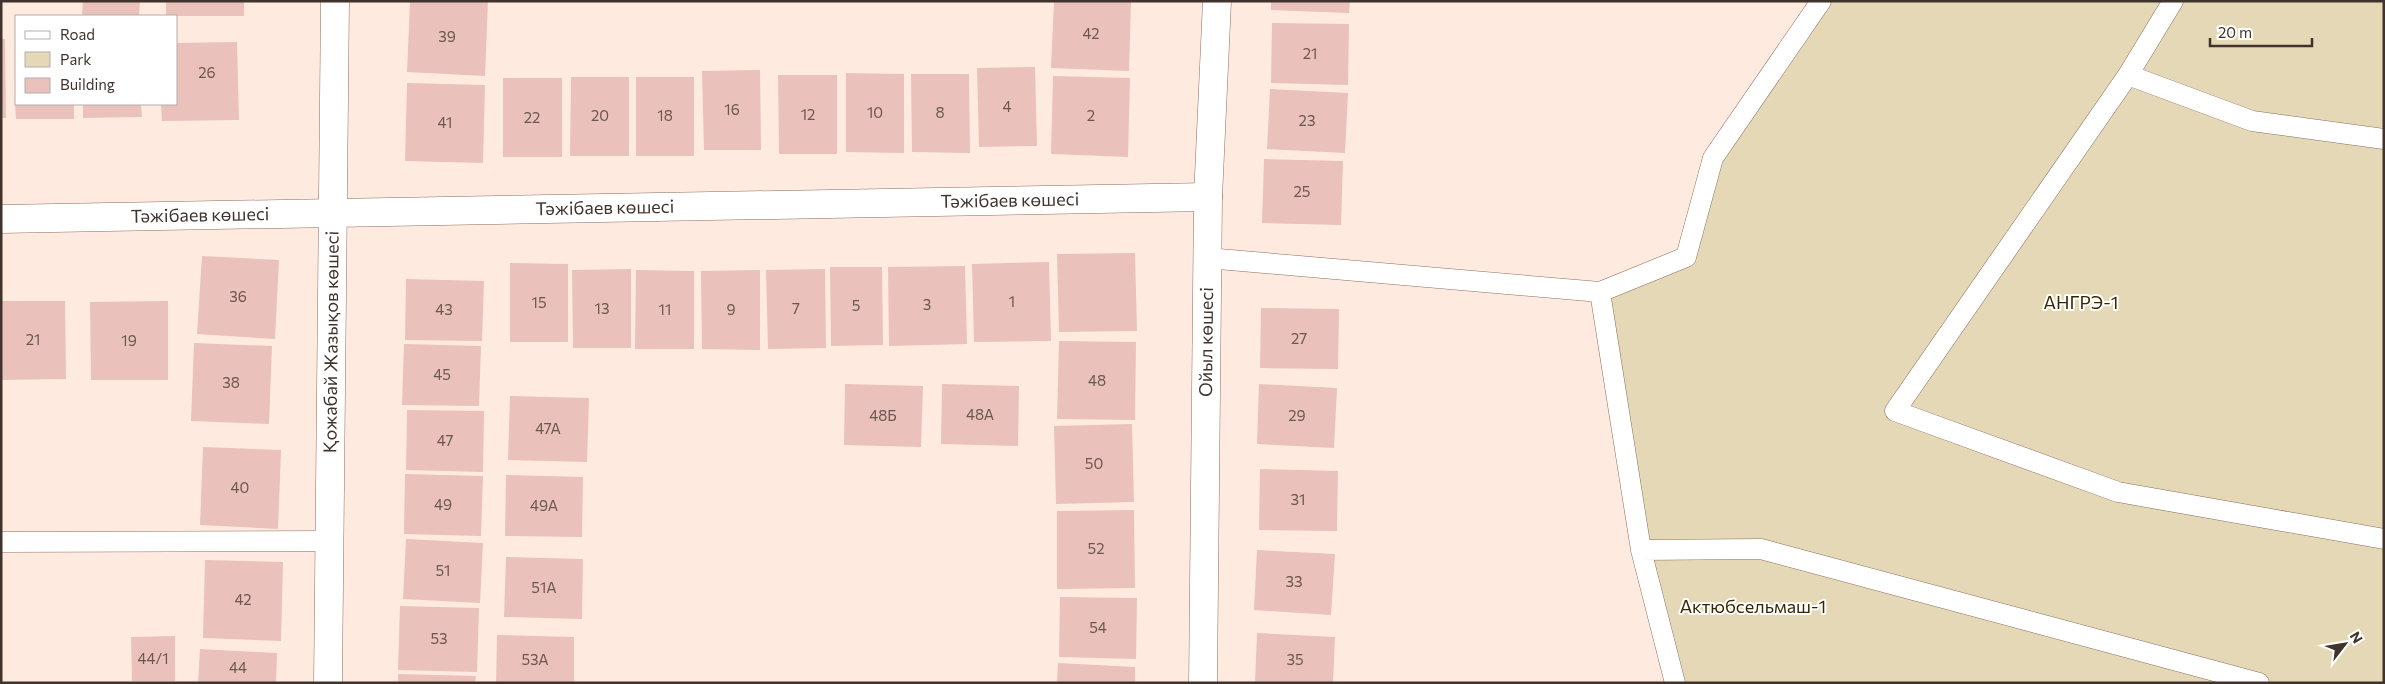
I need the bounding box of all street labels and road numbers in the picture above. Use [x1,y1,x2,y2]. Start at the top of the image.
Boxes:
street label: Тәжібаев көшесі [940,187,1079,212]
street label: Тәжібаев көшесі [535,195,674,219]
street label: Тәжібаев көшесі [130,202,270,227]
street label: Қожабай Жазықов көшесі [318,231,343,453]
street label: Ойыл көшесі [1194,287,1217,397]

